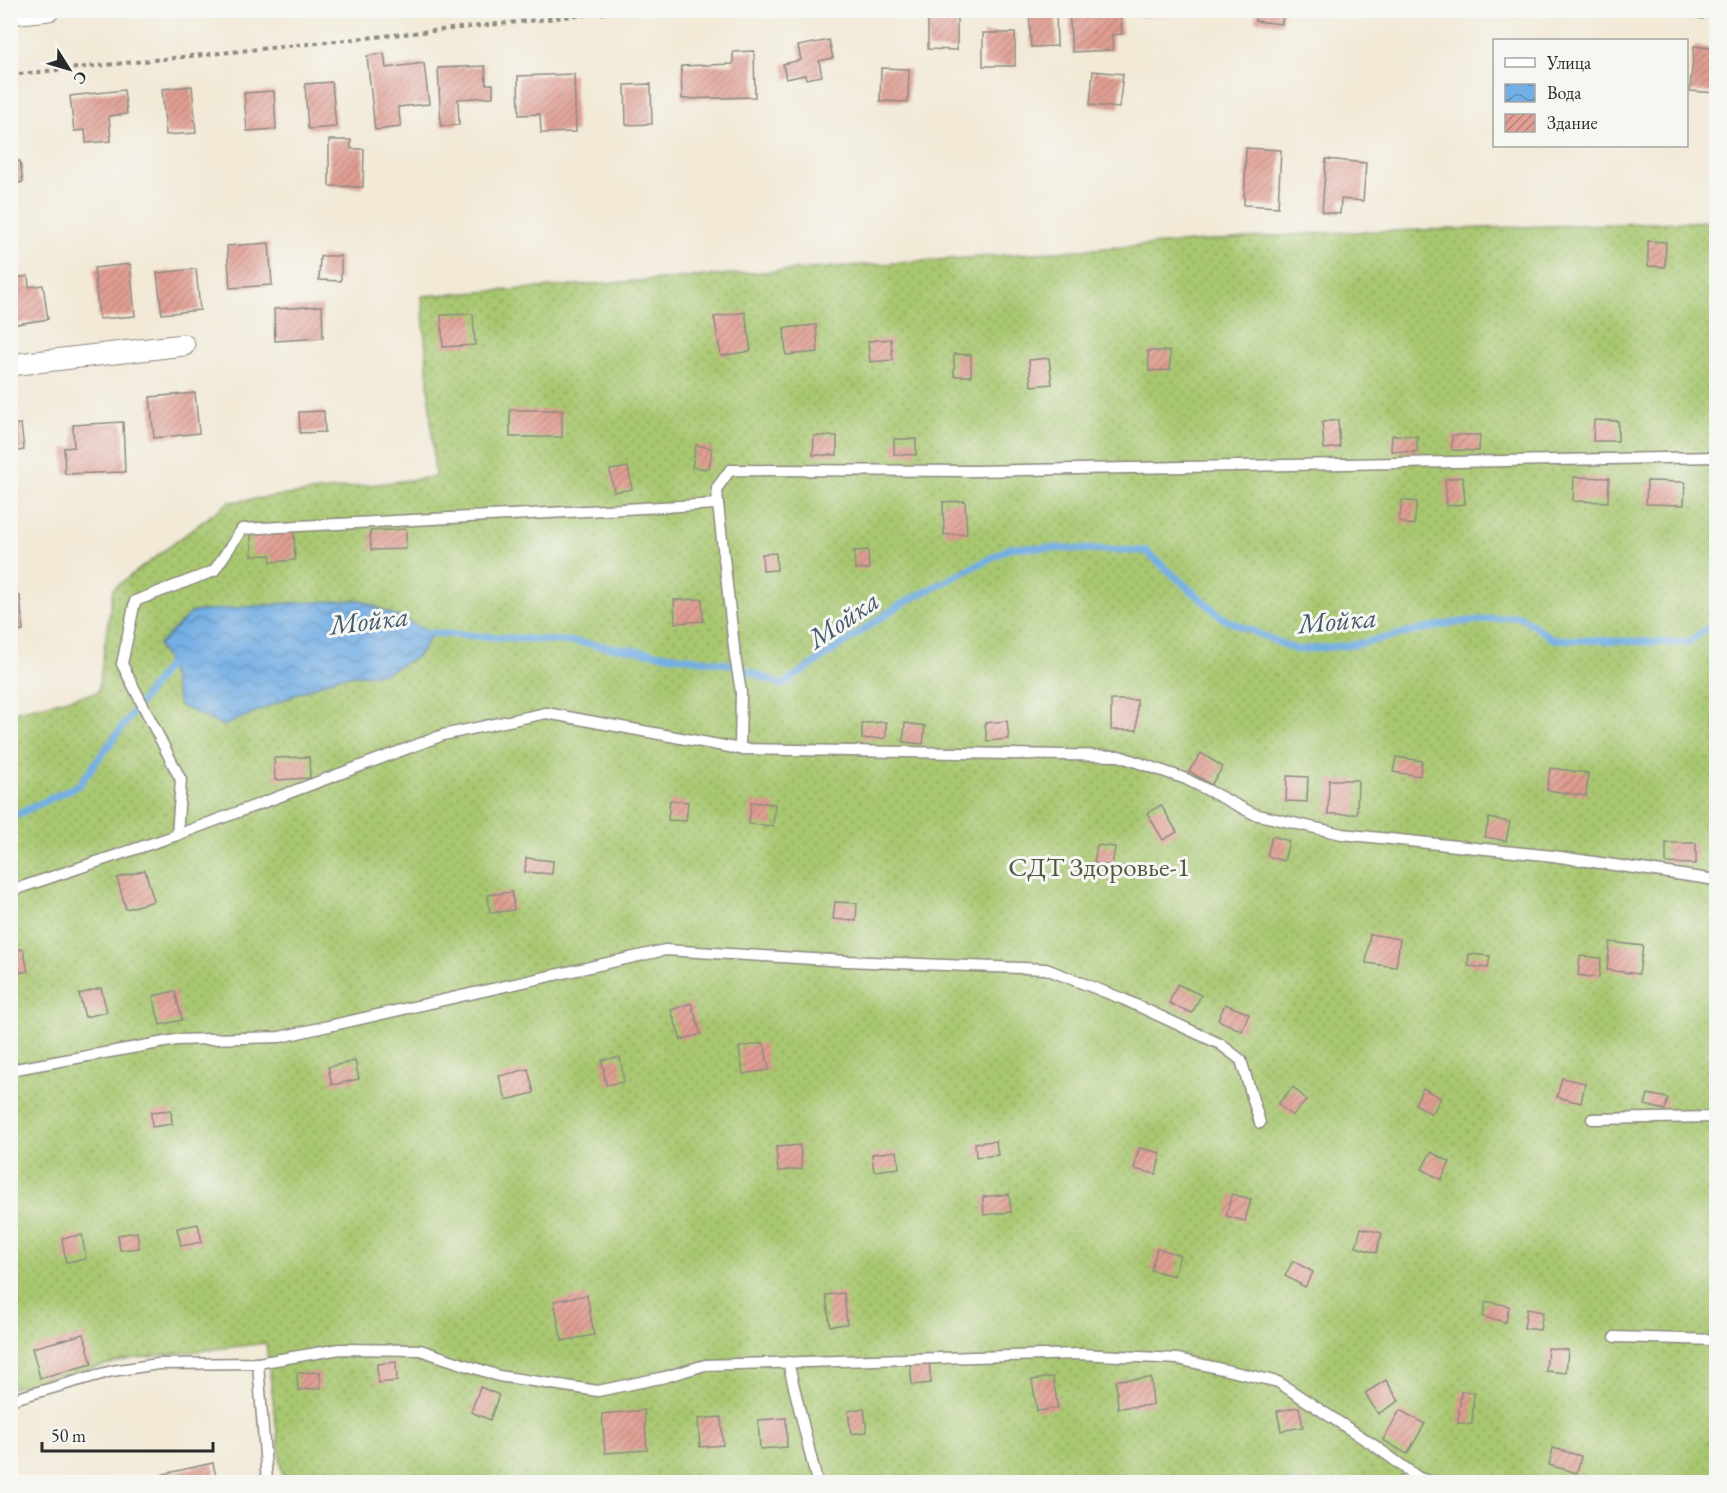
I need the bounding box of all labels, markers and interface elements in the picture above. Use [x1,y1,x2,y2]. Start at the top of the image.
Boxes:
north arrow [39,39,99,99]
legend [1493,39,1688,147]
text: Улица [1546,51,1592,74]
text: С [69,67,92,89]
text: Вода [1547,81,1582,104]
text: Здание [1547,111,1597,134]
water label: Мойка [798,582,886,657]
water label: Мойка [325,597,411,643]
water label: Мойка [1294,599,1378,642]
park label: СДТ Здоровье-1 [1008,849,1190,884]
scale bar [42,1415,213,1453]
text: 50 m [51,1424,86,1447]

